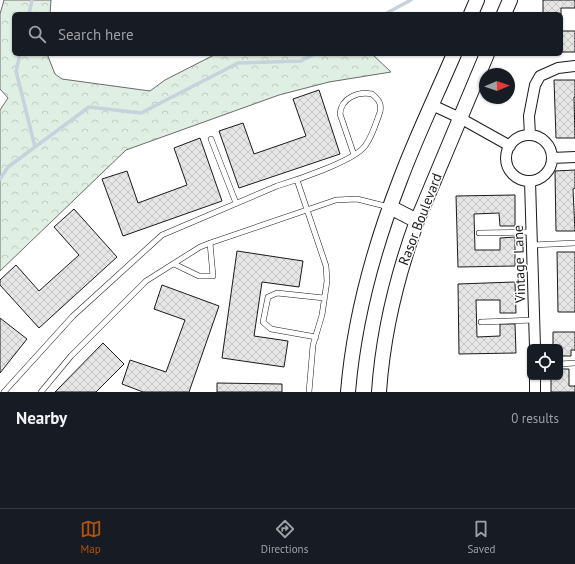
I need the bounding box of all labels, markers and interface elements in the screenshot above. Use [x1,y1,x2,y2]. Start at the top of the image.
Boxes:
search box [12,12,563,56]
icon: search [26,23,48,45]
text: Search here [58,25,134,44]
north arrow [479,68,515,104]
street label: Rasor Boulevard [394,170,446,268]
street label: Vintage Lane [509,225,529,304]
map controls [527,344,563,380]
button: locate [527,344,563,380]
text: Nearby [16,407,67,429]
text: 0 results [511,410,559,427]
tab: Map [80,518,102,556]
tab: Directions [261,518,308,556]
tab: Saved [467,518,495,556]

